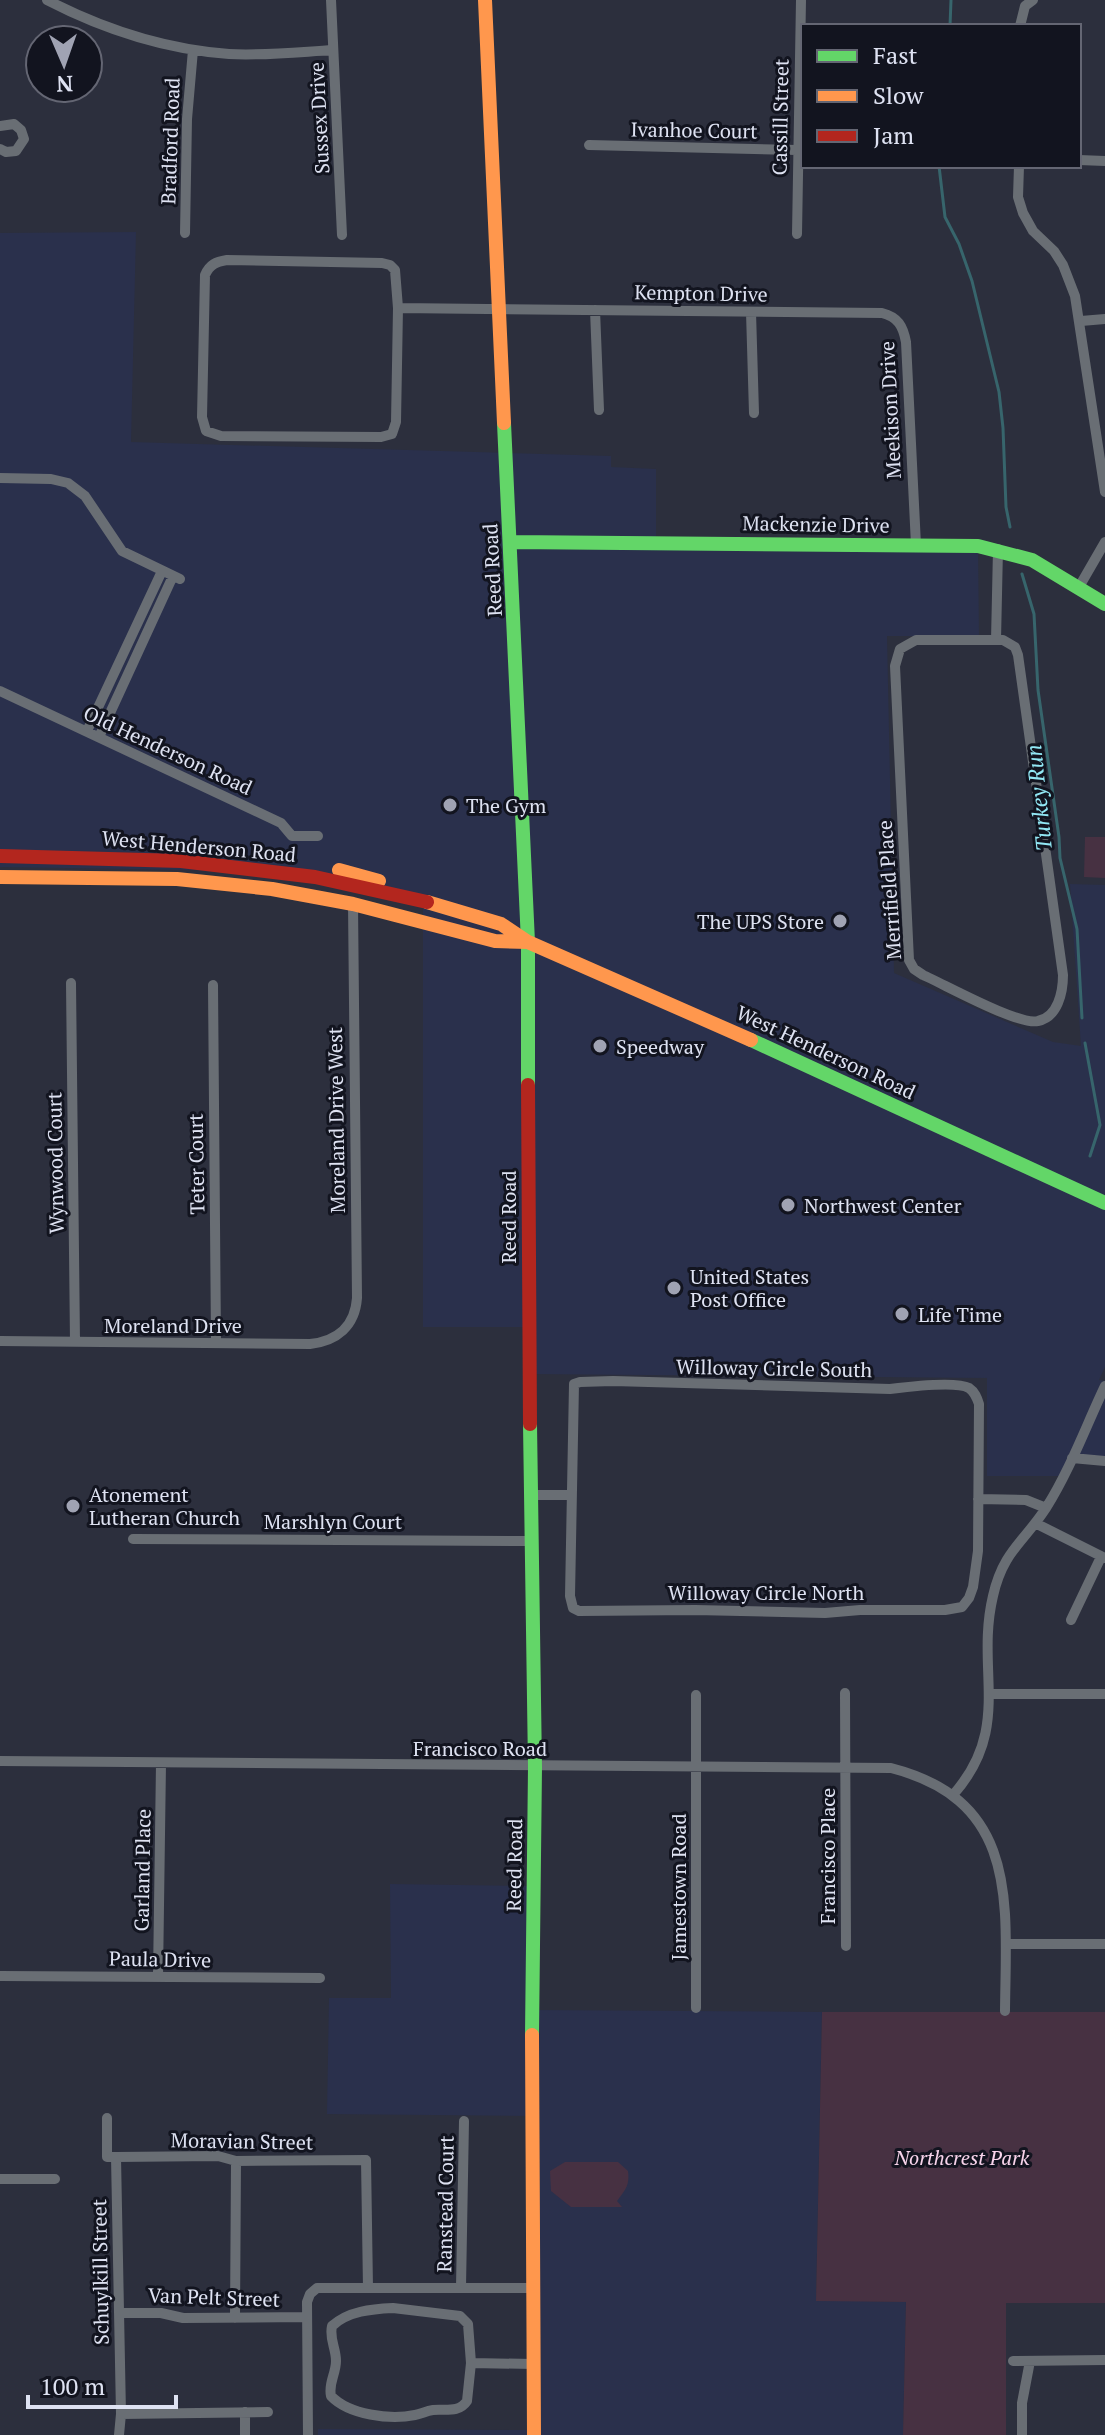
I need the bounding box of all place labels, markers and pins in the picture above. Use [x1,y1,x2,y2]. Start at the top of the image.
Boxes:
place label: The Gym [466,792,546,819]
marker: The Gym [441,796,459,814]
place label: The UPS Store [697,908,824,935]
marker: The UPS Store [831,912,849,930]
place label: Speedway [616,1033,705,1060]
marker: Speedway [591,1037,609,1055]
place label: Northwest Center [804,1192,962,1219]
marker: Northwest Center [779,1196,797,1214]
place label: United States Post Office [690,1263,809,1313]
marker: United States Post Office [665,1279,683,1297]
place label: Life Time [918,1301,1002,1328]
marker: Life Time [893,1305,911,1323]
place label: Atonement Lutheran Church [89,1481,240,1531]
marker: Atonement Lutheran Church [64,1497,82,1515]

